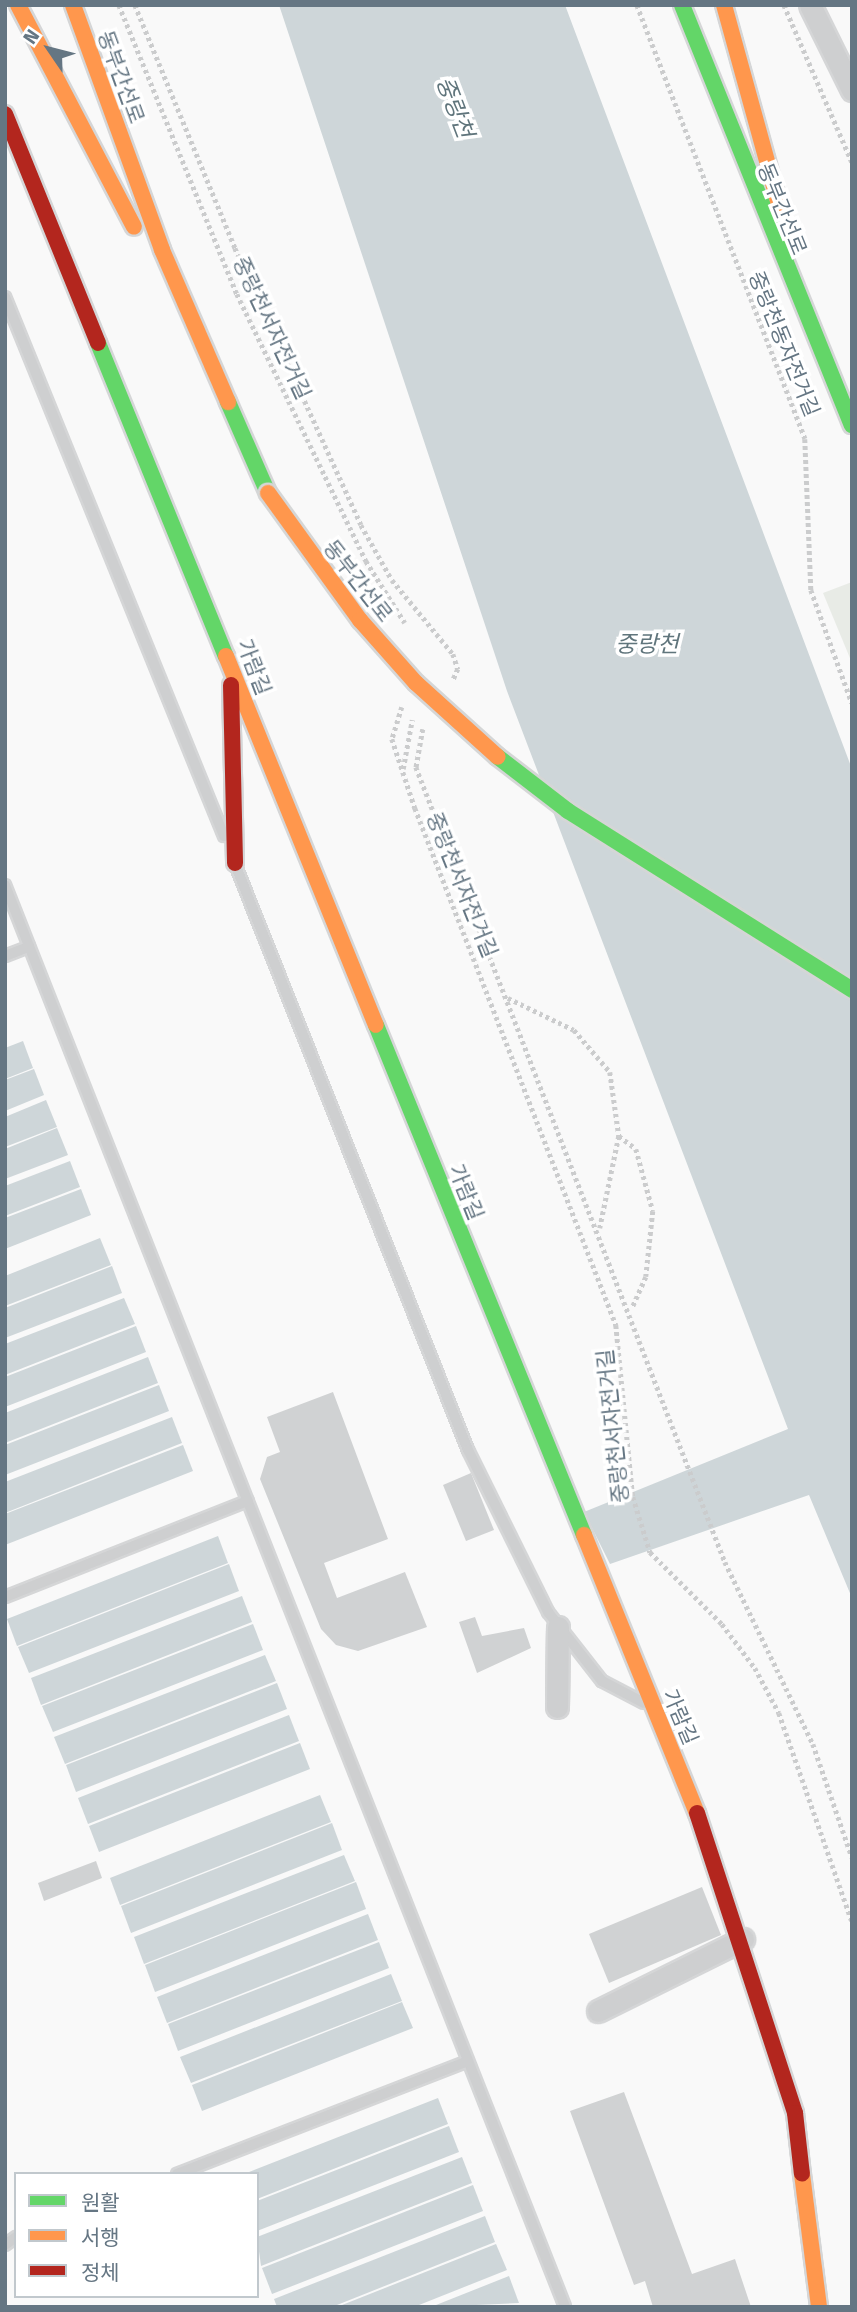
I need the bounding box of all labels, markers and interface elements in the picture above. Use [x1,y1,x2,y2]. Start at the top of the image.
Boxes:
north arrow [14,14,84,84]
text: N [18,25,44,48]
street label: 동부간선로 [93,27,149,127]
water label: 중랑천 [431,72,479,142]
street label: 동부간선로 [752,159,812,259]
street label: 중랑천서자전거길 [228,253,316,403]
street label: 중랑천동자전거길 [743,268,825,420]
street label: 동부간선로 [318,535,398,627]
water label: 중랑천 [615,630,679,658]
street label: 가람길 [232,635,276,699]
street label: 중랑천서자전거길 [421,809,503,961]
street label: 가람길 [443,1160,489,1224]
street label: 중랑천서자전거길 [592,1348,634,1504]
street label: 가람길 [657,1685,703,1749]
legend [14,2172,259,2298]
text: 원활 [81,2190,120,2216]
text: 서행 [81,2225,120,2251]
text: 정체 [81,2260,120,2286]

